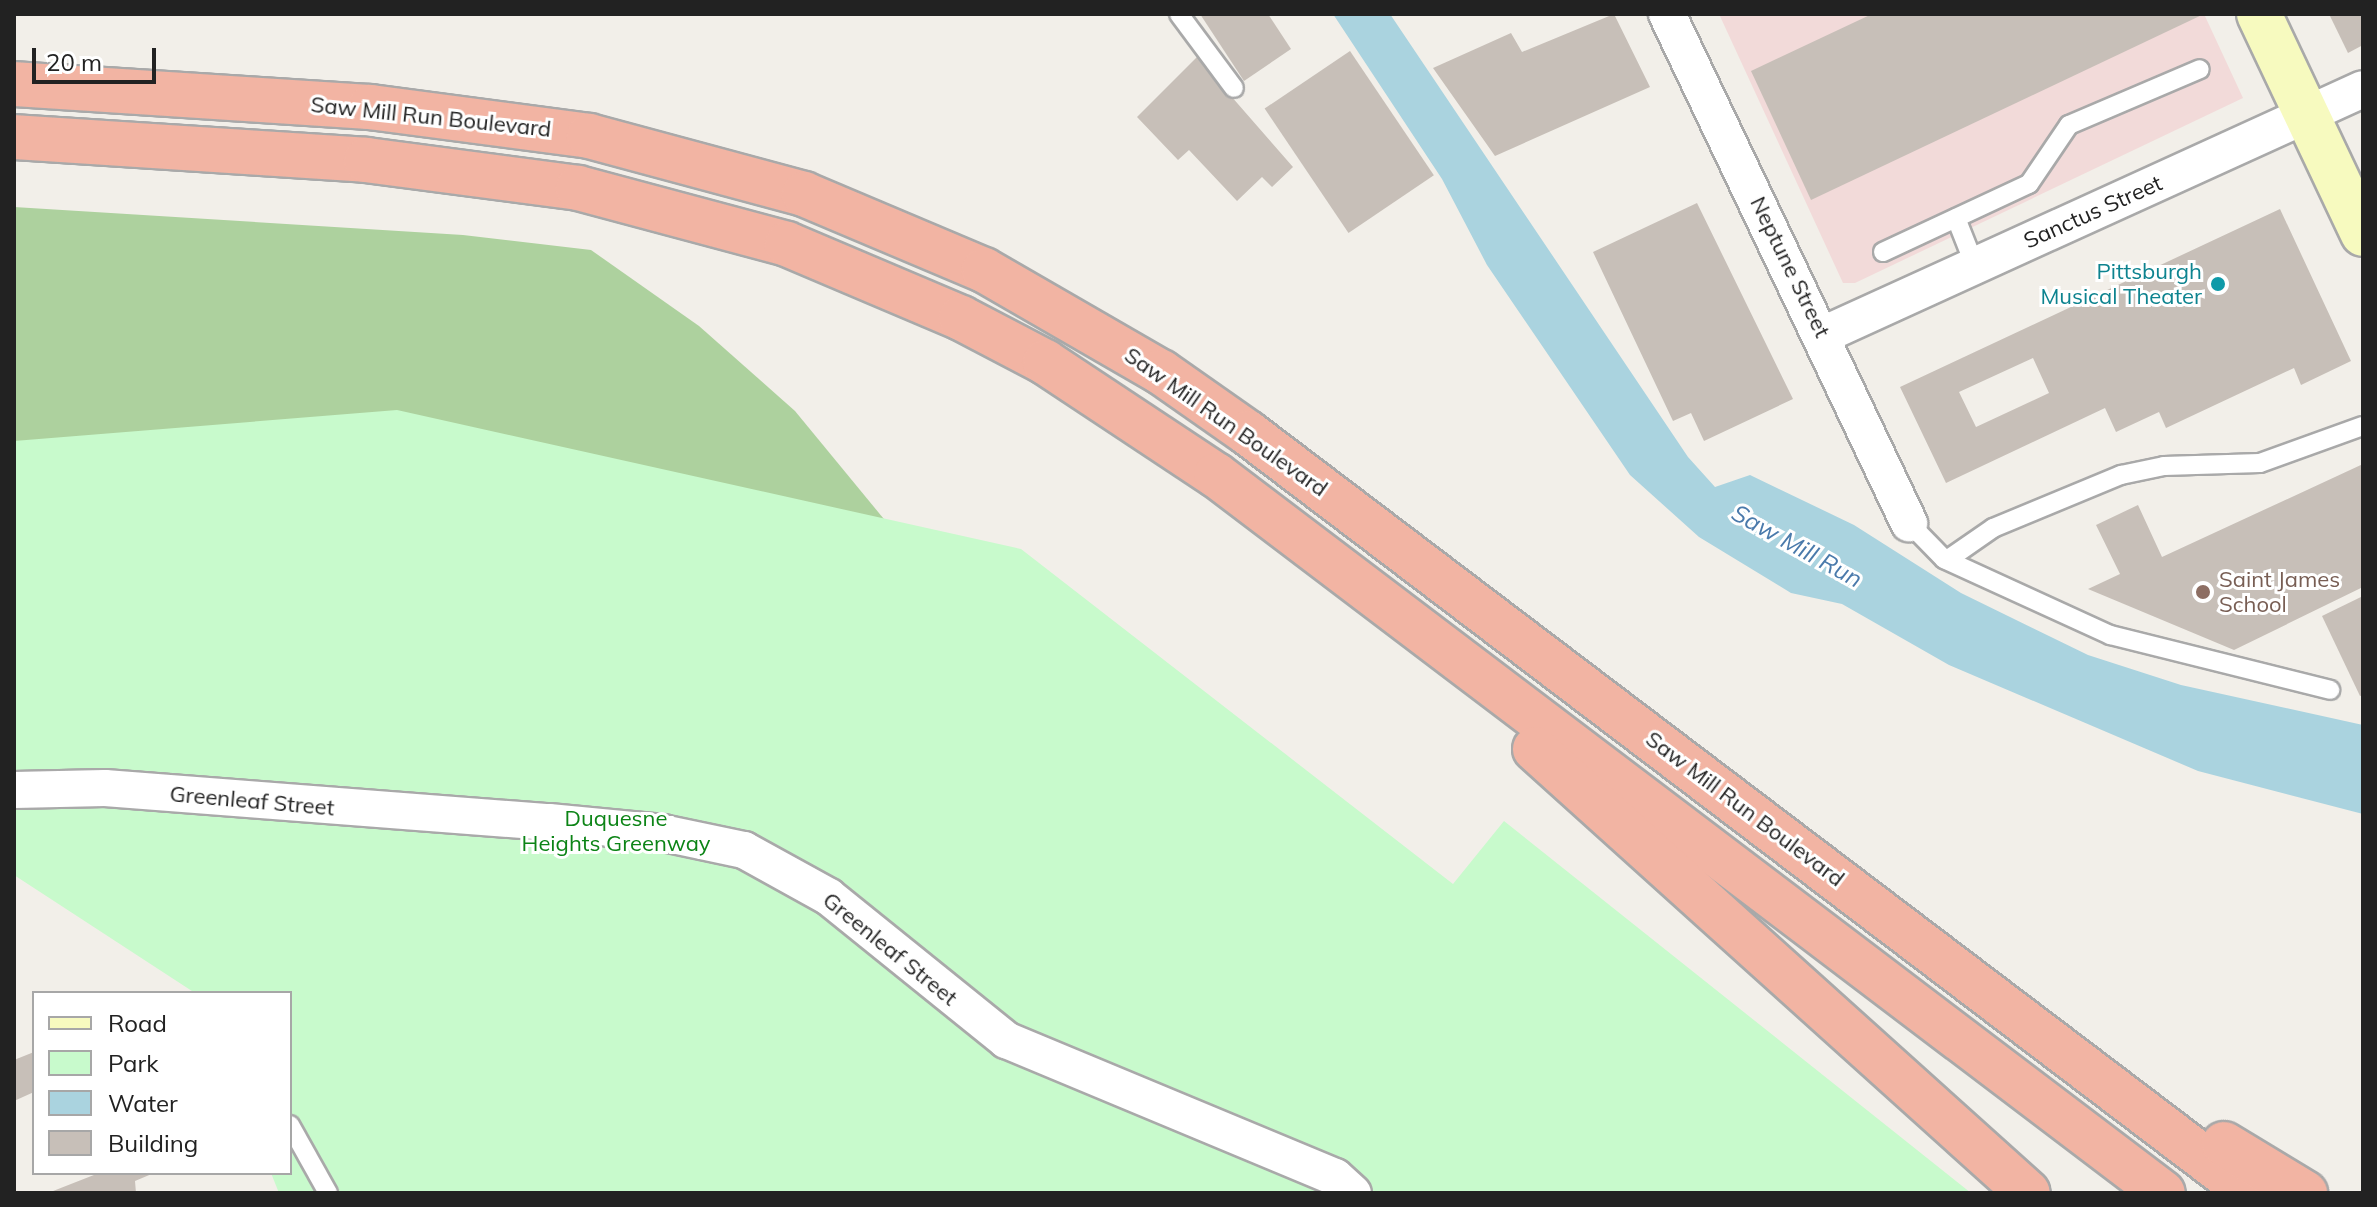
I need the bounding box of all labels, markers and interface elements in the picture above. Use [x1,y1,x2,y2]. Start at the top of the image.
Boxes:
scale bar [36,32,160,82]
text: 20 m [46,47,102,77]
street label: Saw Mill Run Boulevard [310,91,552,143]
street label: Sanctus Street [2020,170,2166,254]
street label: Neptune Street [1745,192,1835,342]
place label: Pittsburgh Musical Theater [2040,258,2202,310]
marker: Pittsburgh Musical Theater [2209,275,2227,293]
street label: Saw Mill Run Boulevard [1120,342,1332,502]
water label: Saw Mill Run [1727,498,1867,594]
place label: Saint James School [2219,566,2340,618]
marker: Saint James School [2194,583,2212,601]
street label: Saw Mill Run Boulevard [1641,726,1849,892]
street label: Greenleaf Street [169,781,335,821]
park label: Duquesne Heights Greenway [522,805,710,856]
street label: Greenleaf Street [818,887,962,1011]
legend [32,991,292,1175]
text: Road [108,1008,167,1038]
text: Park [108,1048,159,1078]
text: Water [108,1088,178,1118]
text: Building [108,1128,198,1158]

